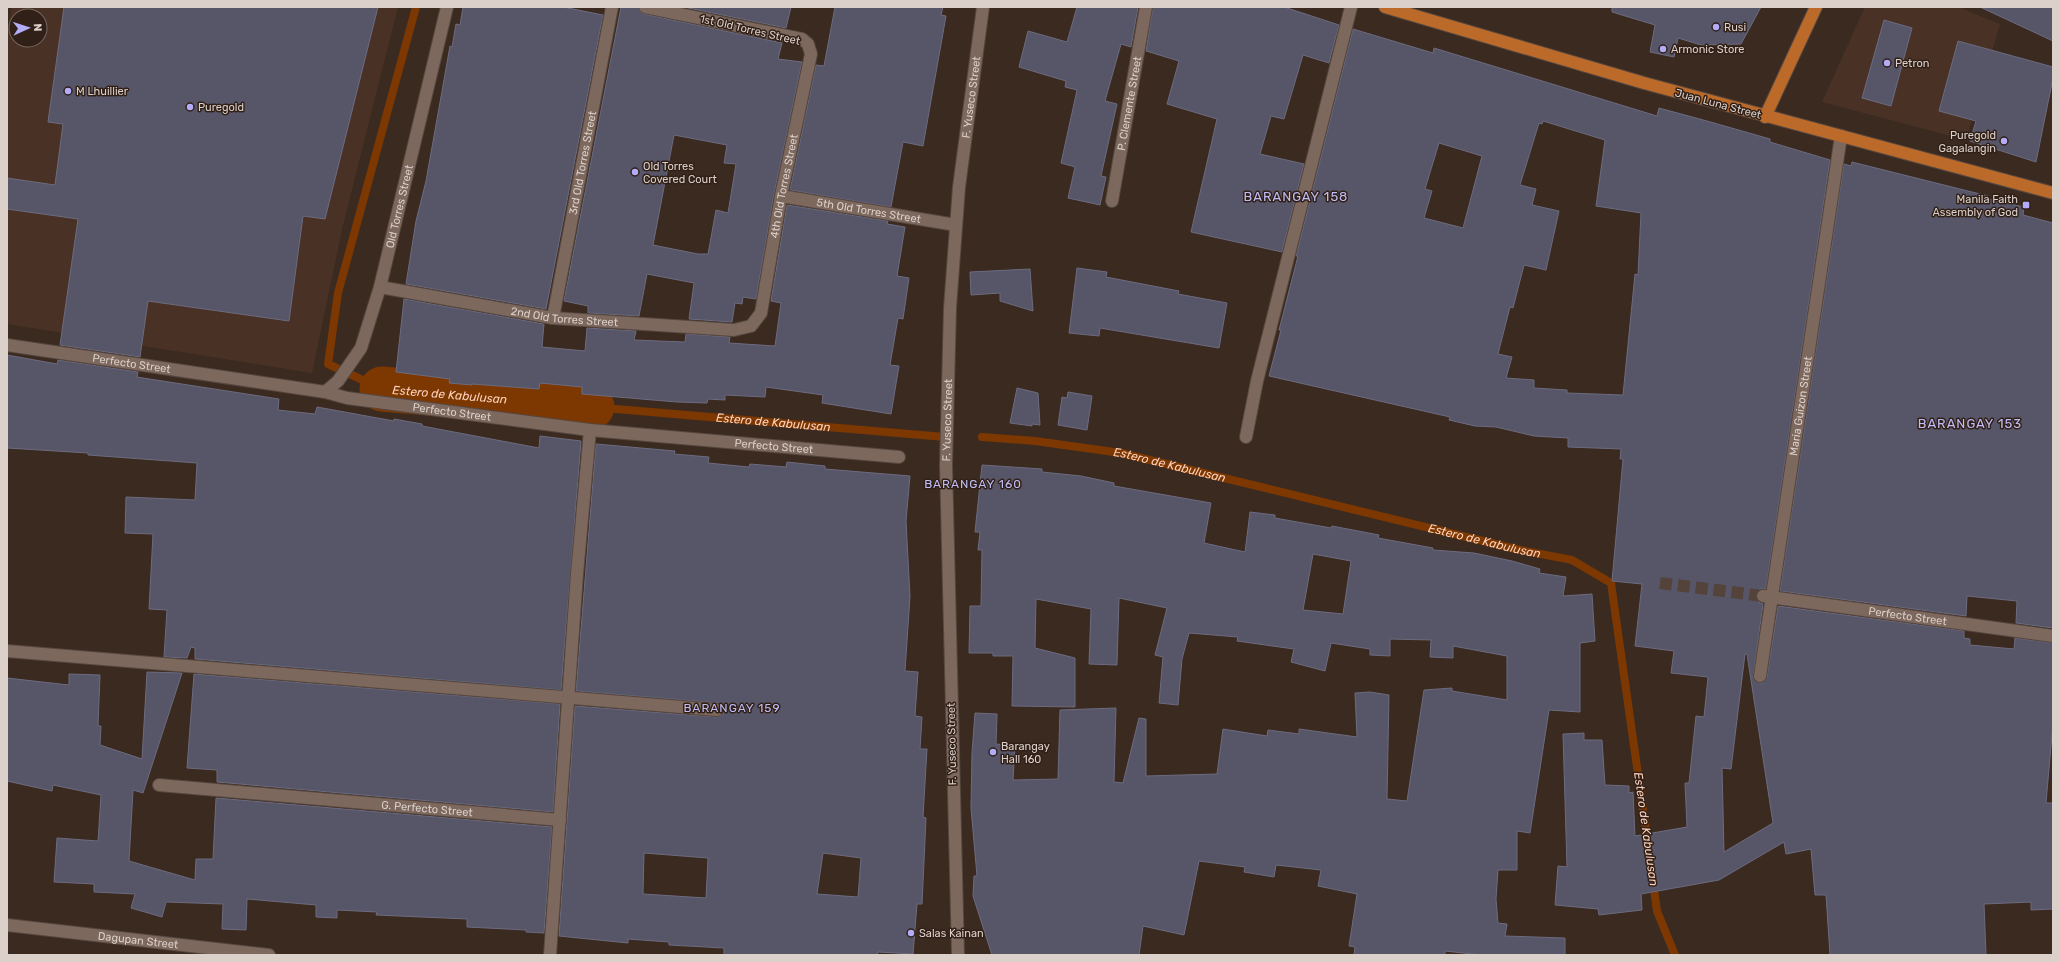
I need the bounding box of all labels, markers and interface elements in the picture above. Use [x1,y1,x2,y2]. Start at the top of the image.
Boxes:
north arrow [8,8,48,48]
street label: 1st Old Torres Street [699,12,802,48]
place label: Rusi [1724,21,1746,34]
marker: Rusi [1711,22,1721,32]
text: N [31,23,44,32]
place label: Armonic Store [1671,43,1744,56]
marker: Armonic Store [1658,44,1668,54]
street label: F. Yuseco Street [959,55,983,139]
street label: P. Clemente Street [1114,55,1144,152]
place label: Petron [1895,57,1929,70]
marker: Petron [1882,58,1892,68]
place label: M Lhuillier [76,85,129,98]
marker: M Lhuillier [63,86,73,96]
street label: Juan Luna Street [1673,86,1763,122]
place label: Puregold [198,101,244,114]
marker: Puregold [185,102,195,112]
street label: 3rd Old Torres Street [566,109,599,216]
place label: Puregold Gagalangin [1938,129,1996,155]
street label: 4th Old Torres Street [767,132,801,239]
marker: Puregold Gagalangin [1999,136,2009,146]
place label: Old Torres Covered Court [643,160,717,186]
street label: Old Torres Street [383,163,416,249]
marker: Old Torres Covered Court [630,167,640,177]
district label: BARANGAY 158 [1244,189,1348,204]
place label: Manila Faith Assembly of God [1932,193,2018,219]
street label: 5th Old Torres Street [816,196,923,226]
marker: Manila Faith Assembly of God [2021,200,2031,210]
street label: 2nd Old Torres Street [510,304,619,329]
street label: Perfecto Street [92,351,172,376]
street label: Maria Guizon Street [1787,355,1814,457]
street label: F. Yuseco Street [940,378,955,462]
water label: Estero de Kabulusan [392,383,508,407]
street label: Perfecto Street [412,400,492,423]
water label: Estero de Kabulusan [715,411,831,434]
district label: BARANGAY 153 [1918,416,2022,431]
street label: Perfecto Street [734,436,815,456]
water label: Estero de Kabulusan [1113,445,1227,485]
district label: BARANGAY 160 [924,477,1022,491]
water label: Estero de Kabulusan [1427,521,1542,561]
street label: Perfecto Street [1868,604,1948,628]
district label: BARANGAY 159 [683,701,781,715]
street label: F. Yuseco Street [945,702,959,785]
place label: Barangay Hall 160 [1001,740,1050,766]
marker: Barangay Hall 160 [988,747,998,757]
water label: Estero de Kabulusan [1631,771,1661,887]
street label: G. Perfecto Street [381,798,474,819]
place label: Salas Kainan [919,927,984,940]
marker: Salas Kainan [906,928,916,938]
street label: Dagupan Street [97,929,180,951]

